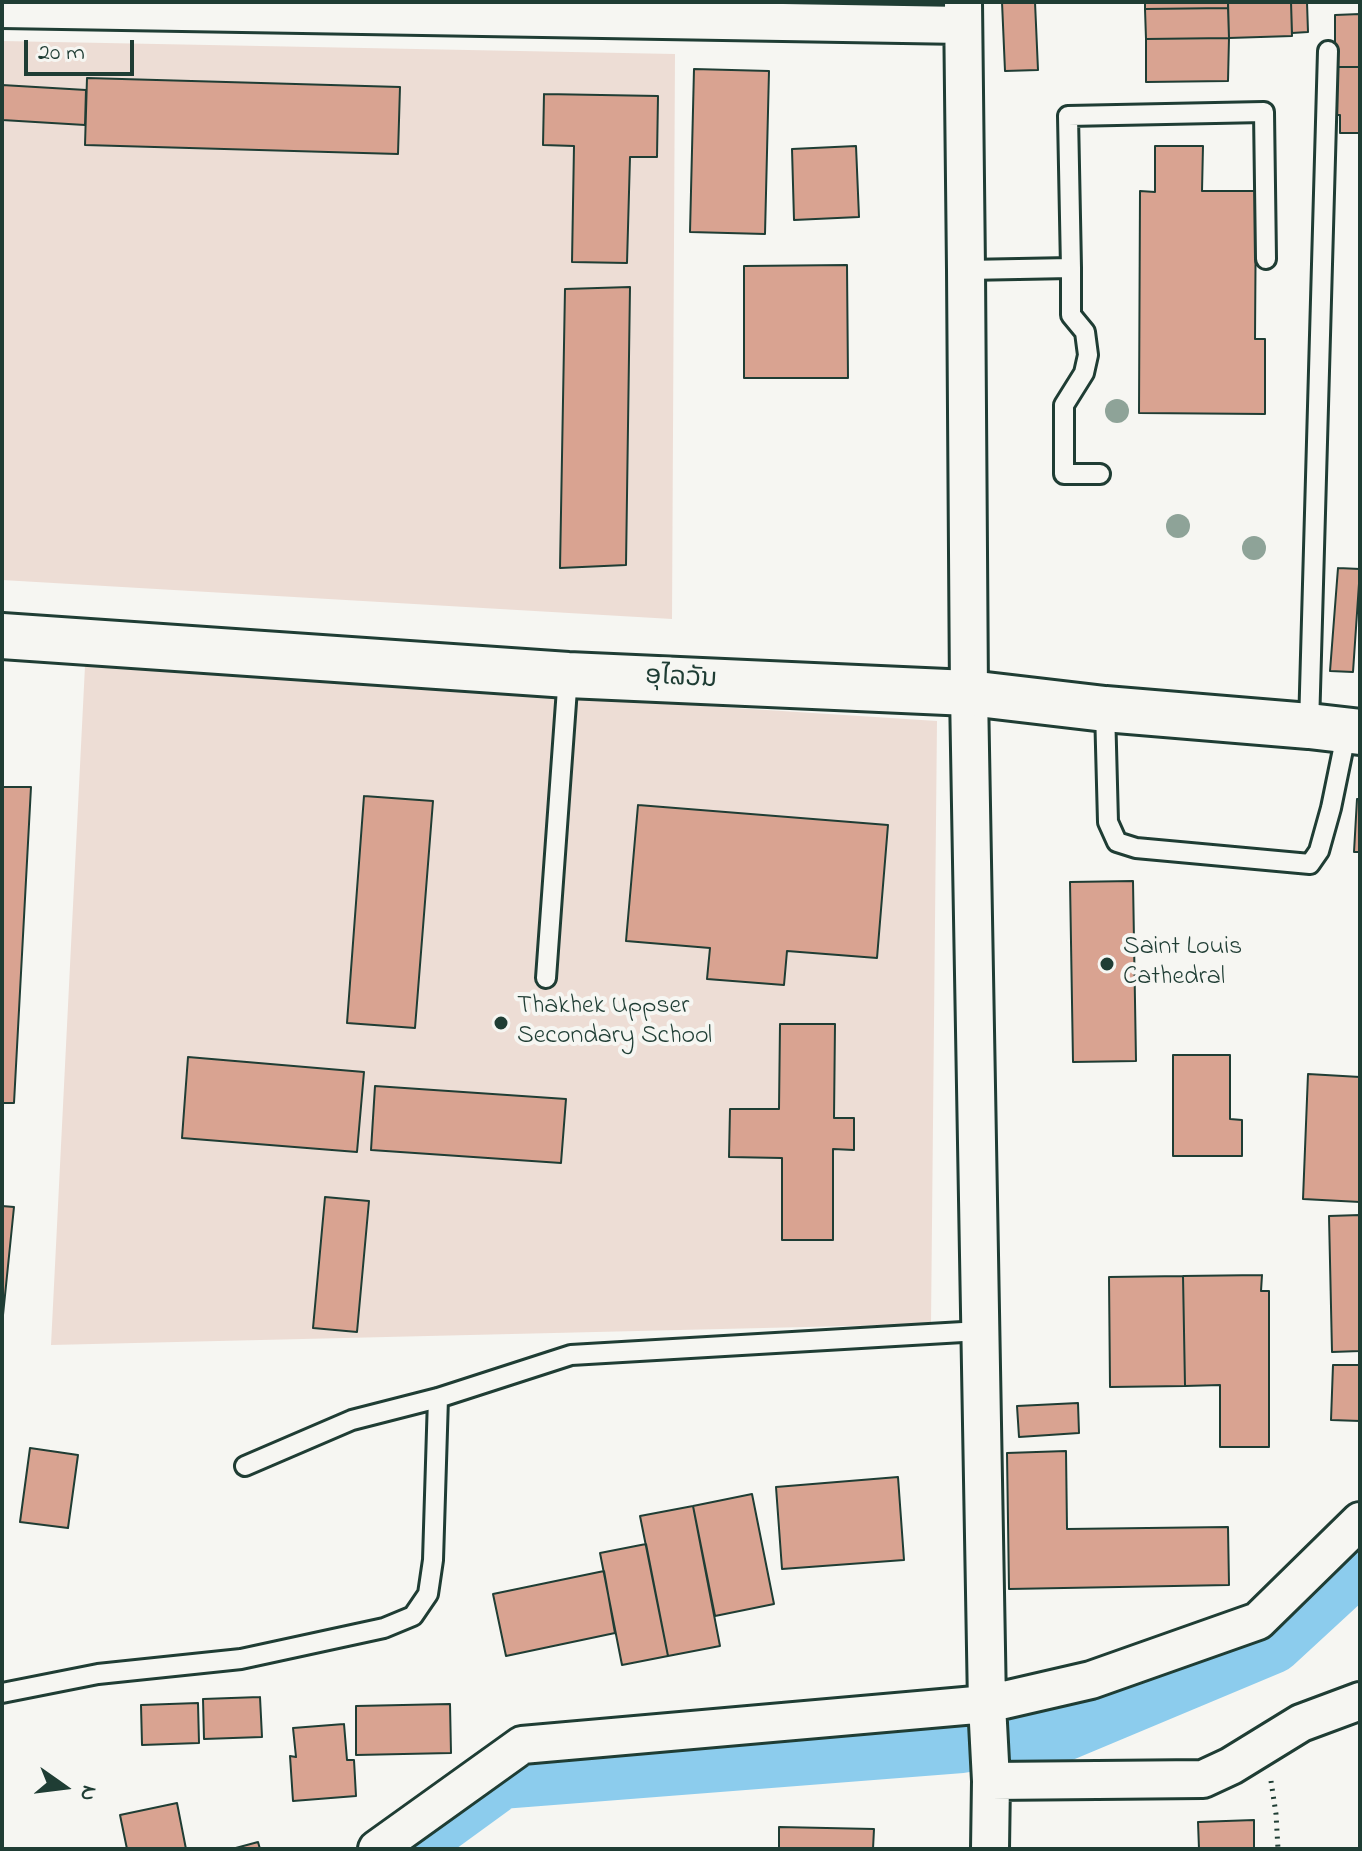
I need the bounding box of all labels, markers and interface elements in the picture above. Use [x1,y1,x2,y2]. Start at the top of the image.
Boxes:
scale bar [28,24,138,74]
text: 20 m [38,36,85,71]
street label: ອຸໄລວັນ [644,663,718,697]
place label: Saint Louis Cathedral [1123,933,1242,994]
marker: Saint Louis Cathedral [1098,955,1116,973]
place label: Thakhek Uppser Secondary School [517,992,712,1054]
marker: Thakhek Uppser Secondary School [492,1014,510,1032]
north arrow [24,1747,104,1827]
text: N [70,1782,105,1804]

